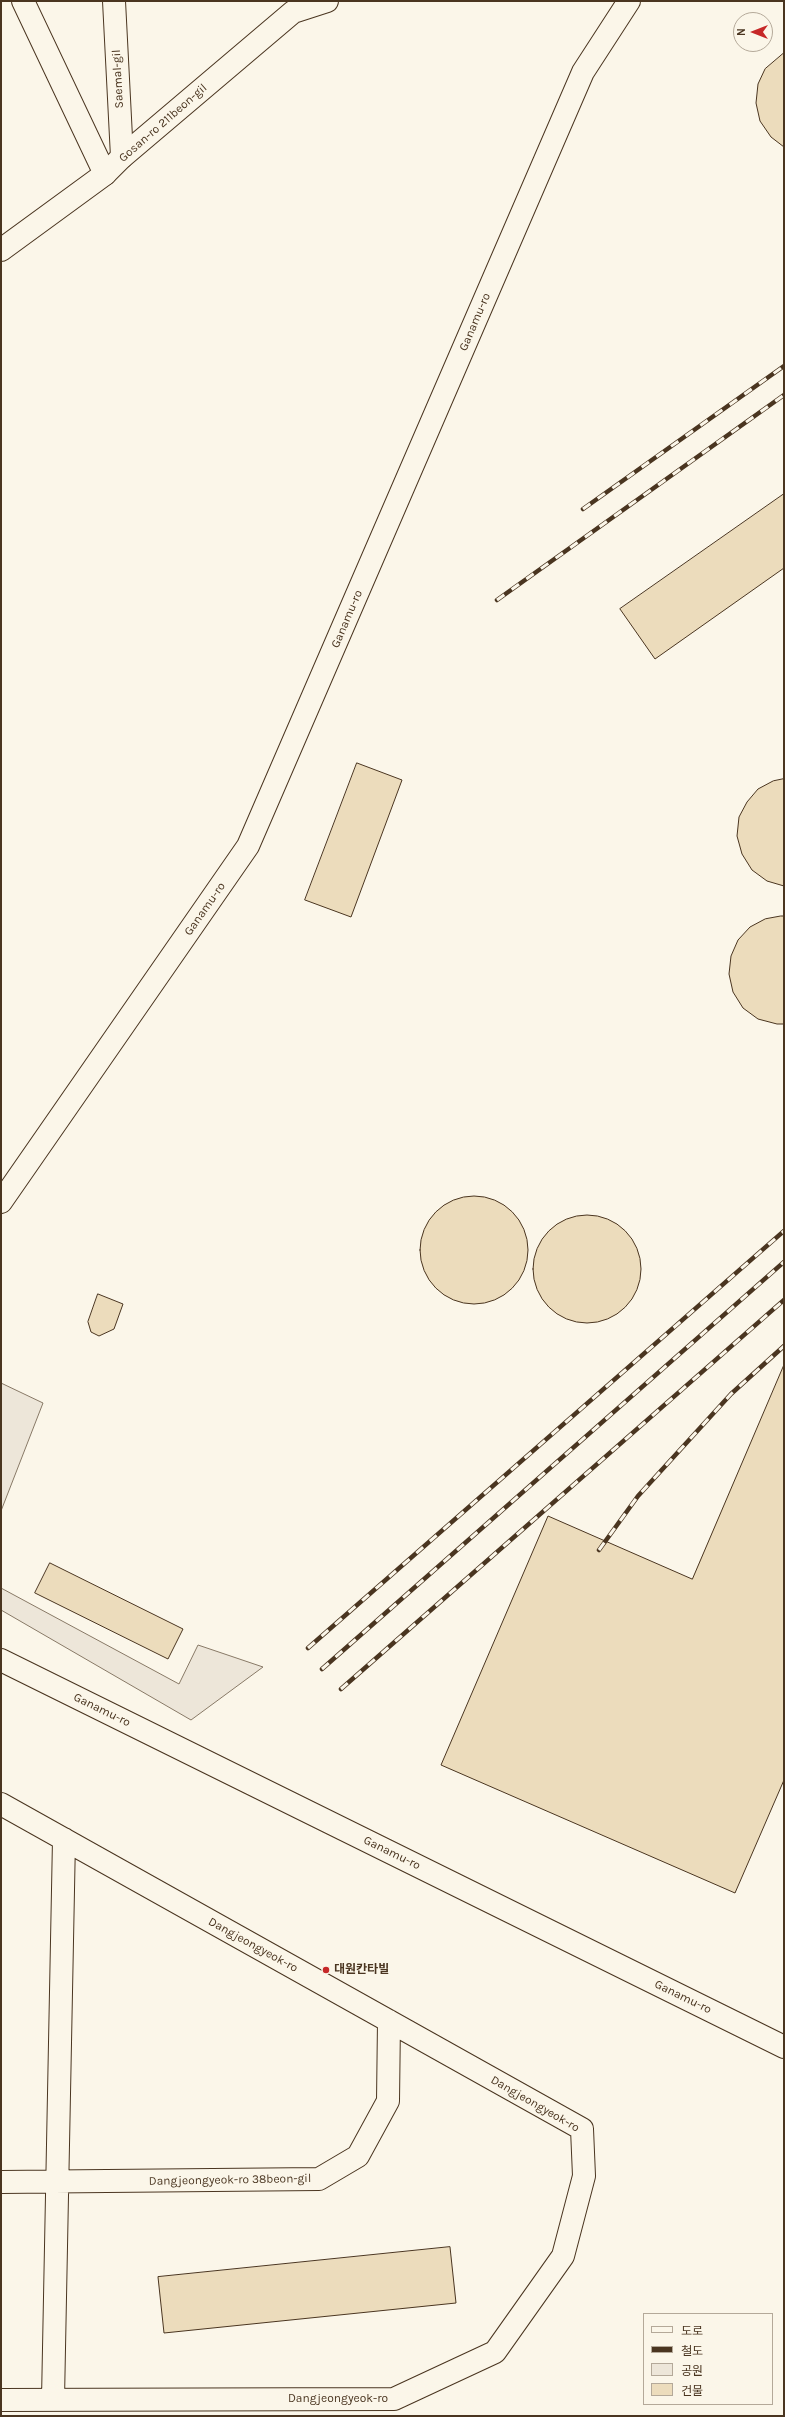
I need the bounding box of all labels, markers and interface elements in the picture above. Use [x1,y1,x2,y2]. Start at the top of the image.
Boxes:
north arrow [733,12,773,52]
text: N [735,28,748,36]
street label: Saemal-gil [109,49,127,109]
street label: Gosan-ro 211beon-gil [116,81,210,165]
street label: Ganamu-ro [456,291,494,353]
street label: Ganamu-ro [328,588,366,650]
street label: Ganamu-ro [181,880,229,938]
street label: Ganamu-ro [71,1690,133,1730]
street label: Ganamu-ro [361,1833,423,1873]
street label: Dangjeongyeok-ro [206,1914,300,1976]
place label: 대원칸타빌 [334,1963,389,1977]
marker: 대원칸타빌 [321,1965,331,1975]
street label: Ganamu-ro [652,1977,714,2017]
street label: Dangjeongyeok-ro [488,2073,582,2135]
street label: Dangjeongyeok-ro 38beon-gil [149,2171,311,2189]
legend [643,2313,773,2405]
text: 도로 [681,2324,703,2338]
text: 철도 [681,2344,703,2358]
text: 공원 [681,2364,703,2378]
text: 건물 [681,2384,703,2398]
street label: Dangjeongyeok-ro [288,2392,388,2406]

